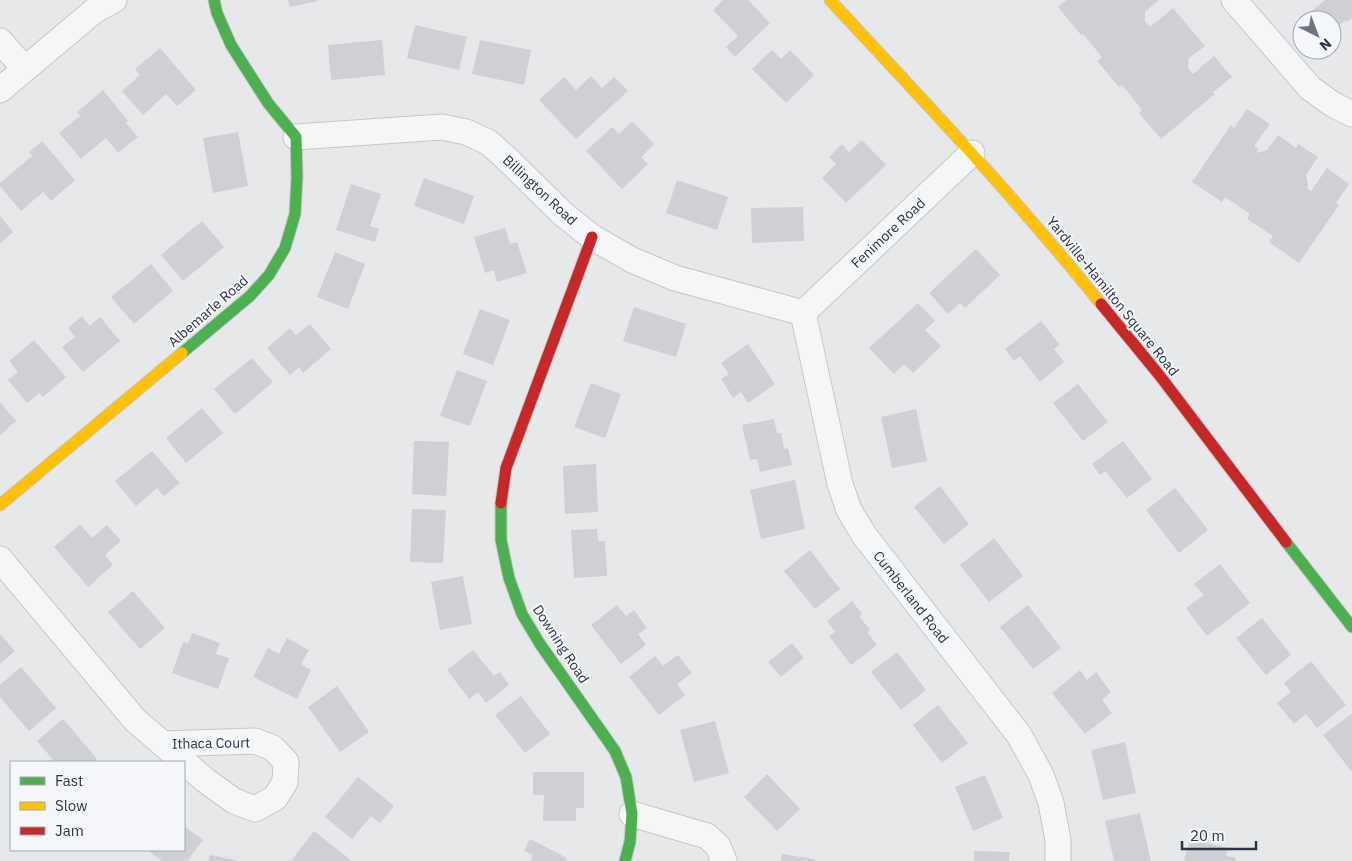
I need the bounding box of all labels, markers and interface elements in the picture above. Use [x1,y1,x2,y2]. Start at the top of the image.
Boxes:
north arrow [1292,10,1342,60]
text: N [1316,35,1335,55]
street label: Billington Road [499,151,581,229]
street label: Fenimore Road [847,194,929,272]
street label: Yardville-Hamilton Square Road [1043,213,1183,379]
street label: Albemarle Road [164,271,252,351]
street label: Cumberland Road [869,547,953,647]
street label: Downing Road [529,601,593,687]
street label: Ithaca Court [172,733,250,753]
legend [10,761,185,851]
text: Fast [55,771,83,790]
text: Slow [55,796,88,815]
scale bar [1182,818,1256,850]
text: Jam [55,821,84,840]
text: 20 m [1190,826,1225,845]

